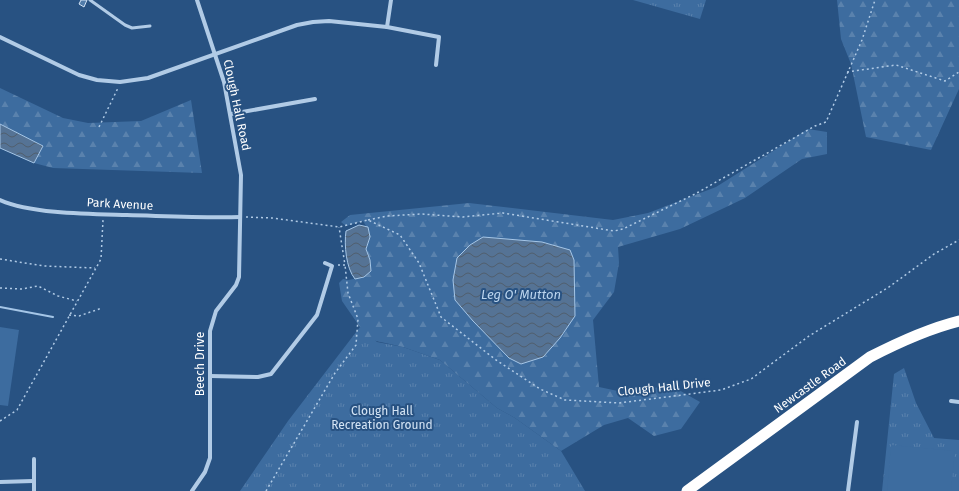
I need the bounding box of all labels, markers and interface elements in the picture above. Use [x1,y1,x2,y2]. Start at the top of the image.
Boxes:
street label: Clough Hall Road [220,58,254,152]
street label: Park Avenue [86,195,154,213]
water label: Leg O' Mutton [481,287,561,302]
street label: Beech Drive [193,332,207,396]
street label: Newcastle Road [771,354,849,416]
street label: Clough Hall Drive [617,375,711,399]
park label: Clough Hall Recreation Ground [331,404,433,432]

